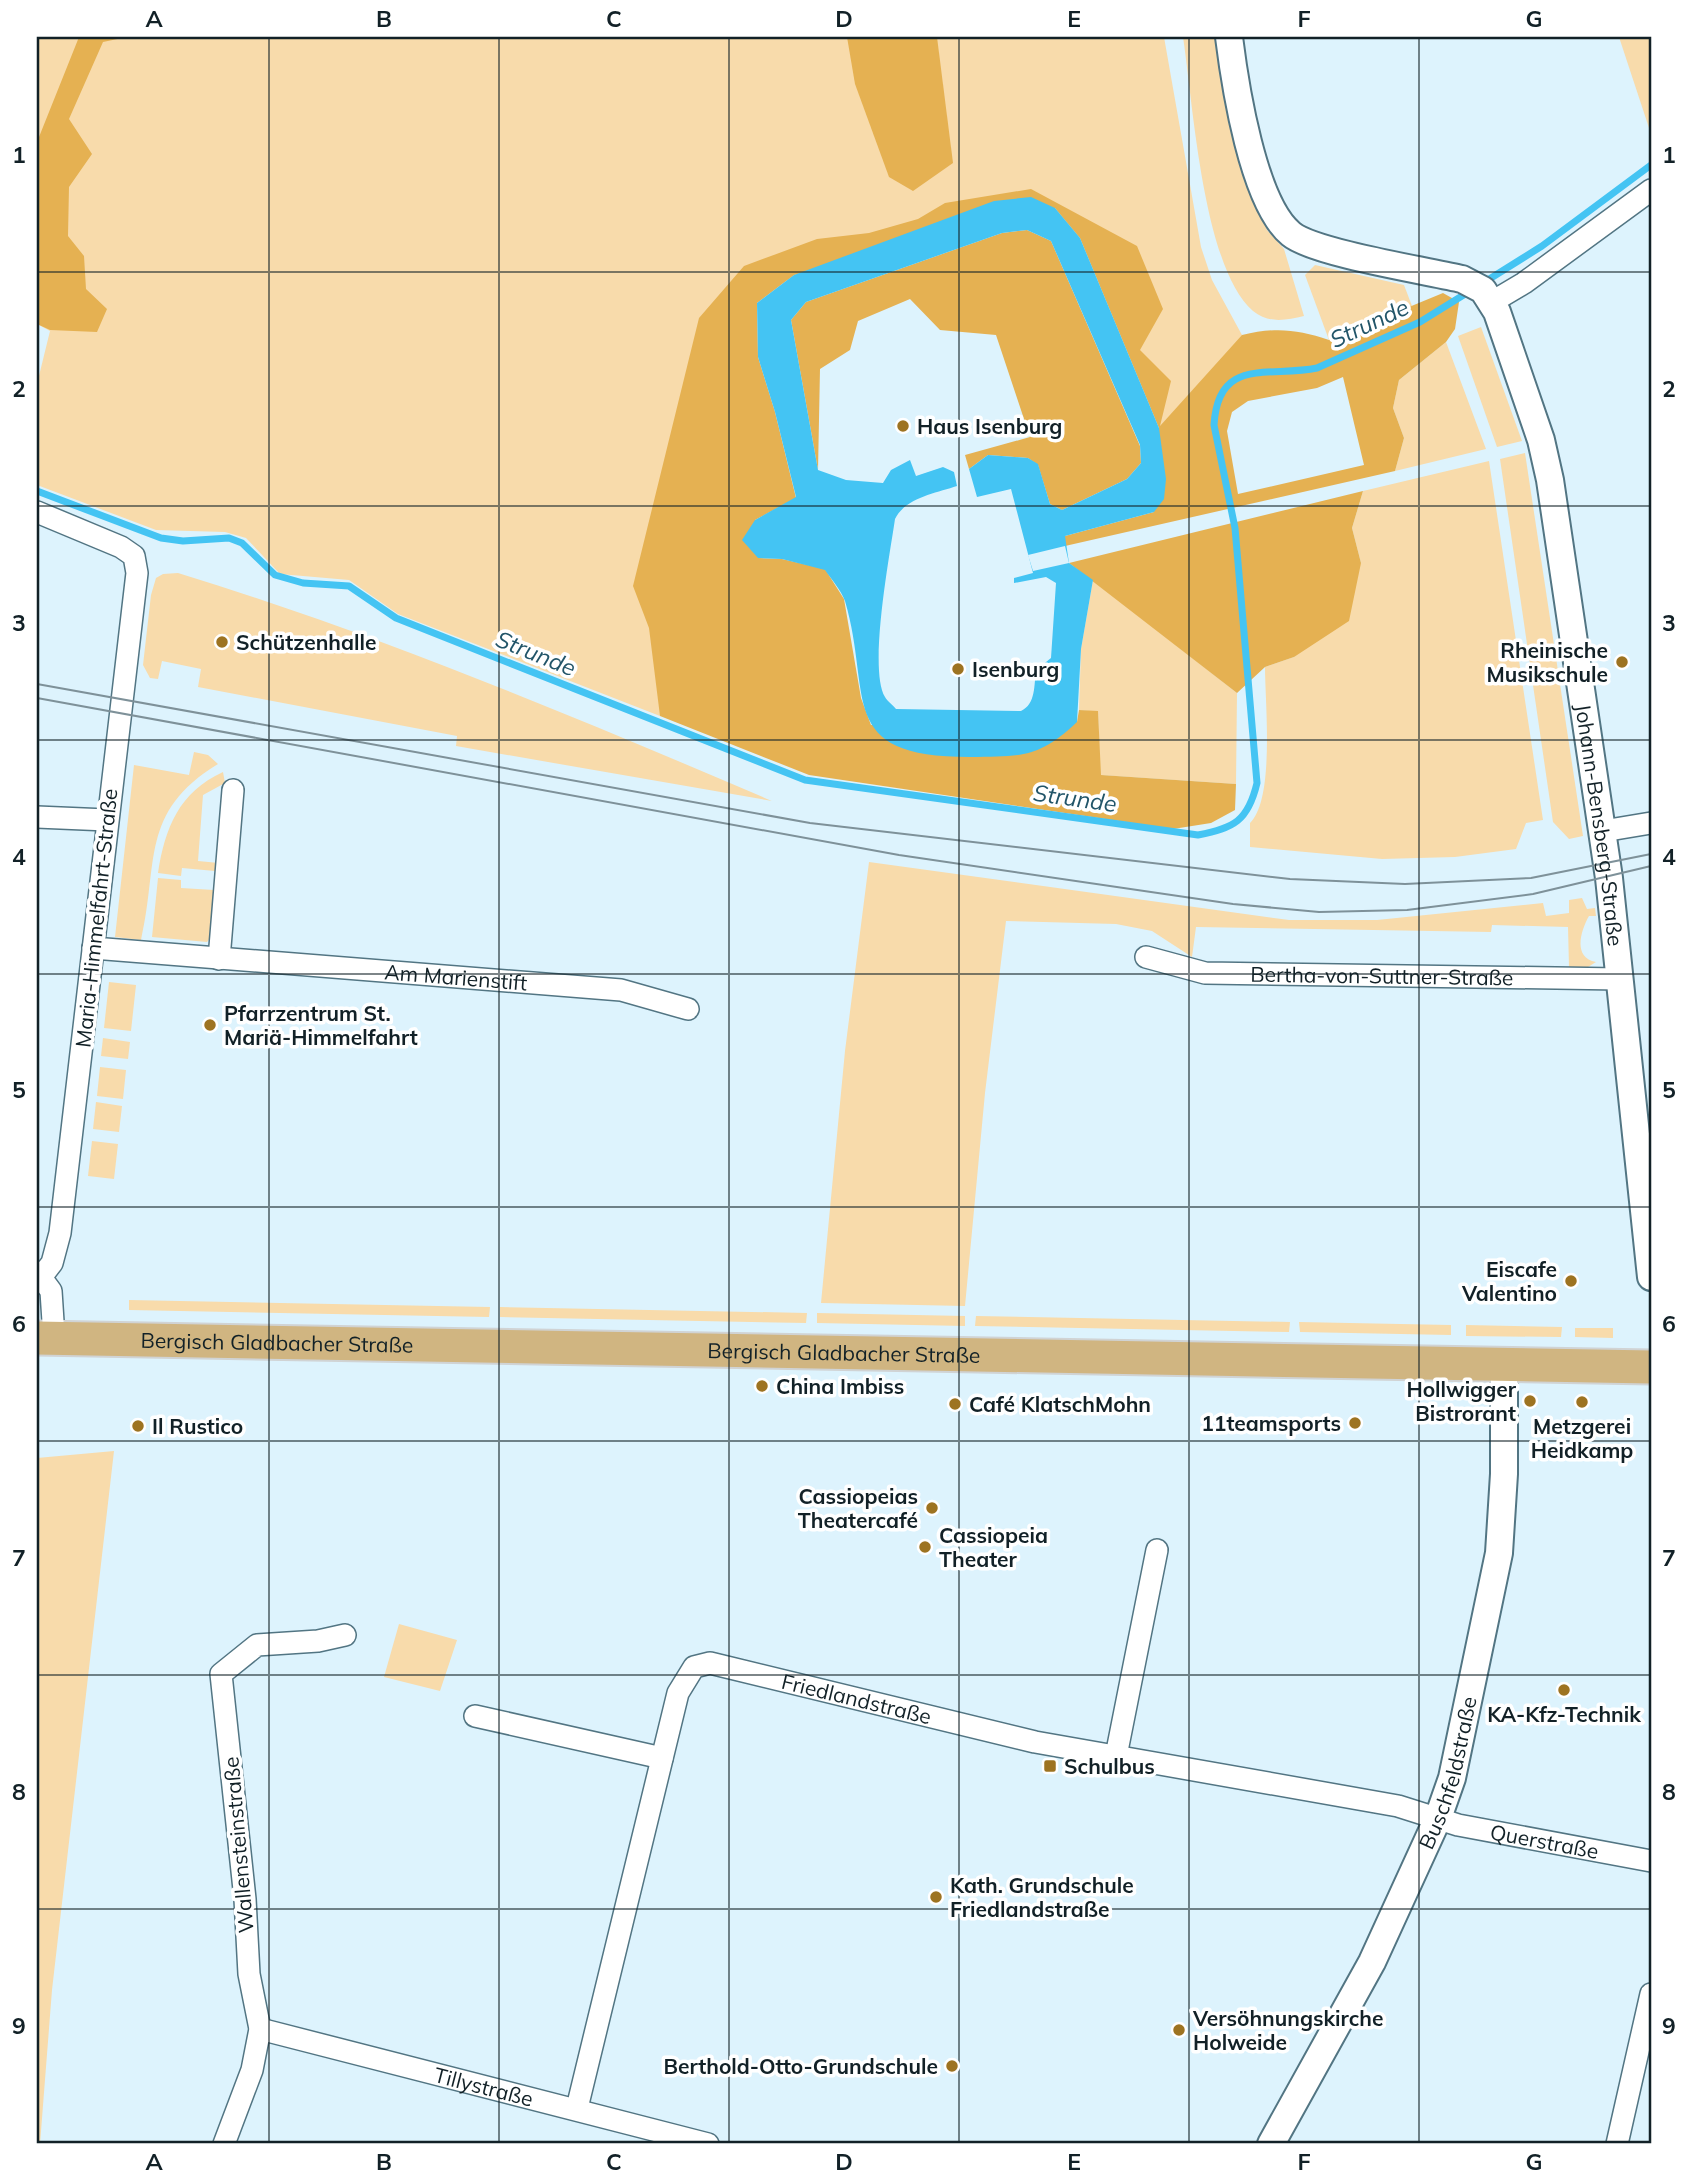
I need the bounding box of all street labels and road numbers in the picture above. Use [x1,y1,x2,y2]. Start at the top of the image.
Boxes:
street label: Johann-Bensberg-Straße [1570,702,1629,947]
street label: Maria-Himmelfahrt-Straße [69,787,123,1049]
street label: Am Marienstift [384,958,528,995]
street label: Bertha-von-Suttner-Straße [1250,961,1514,990]
street label: Bergisch Gladbacher Straße [140,1327,414,1358]
street label: Bergisch Gladbacher Straße [707,1337,981,1368]
street label: Friedlandstraße [779,1668,934,1729]
street label: Buschfeldstraße [1413,1694,1482,1853]
street label: Wallensteinstraße [217,1756,259,1934]
street label: Querstraße [1488,1818,1601,1864]
street label: Tillystraße [431,2061,536,2112]

